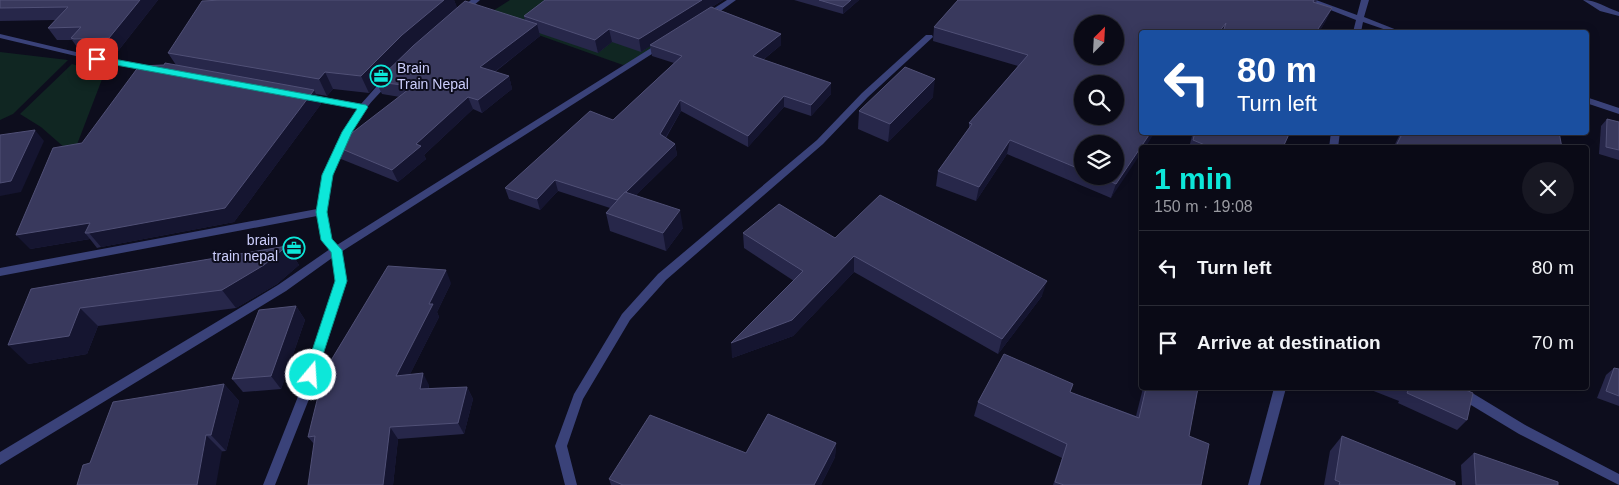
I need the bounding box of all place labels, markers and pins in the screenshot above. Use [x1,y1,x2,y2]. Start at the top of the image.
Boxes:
pin [76,38,118,80]
place label: Brain Train Nepal [397,60,469,92]
office icon: Brain Train Nepal [369,64,393,88]
place label: brain train nepal [213,232,278,264]
office icon: brain train nepal [282,236,306,260]

